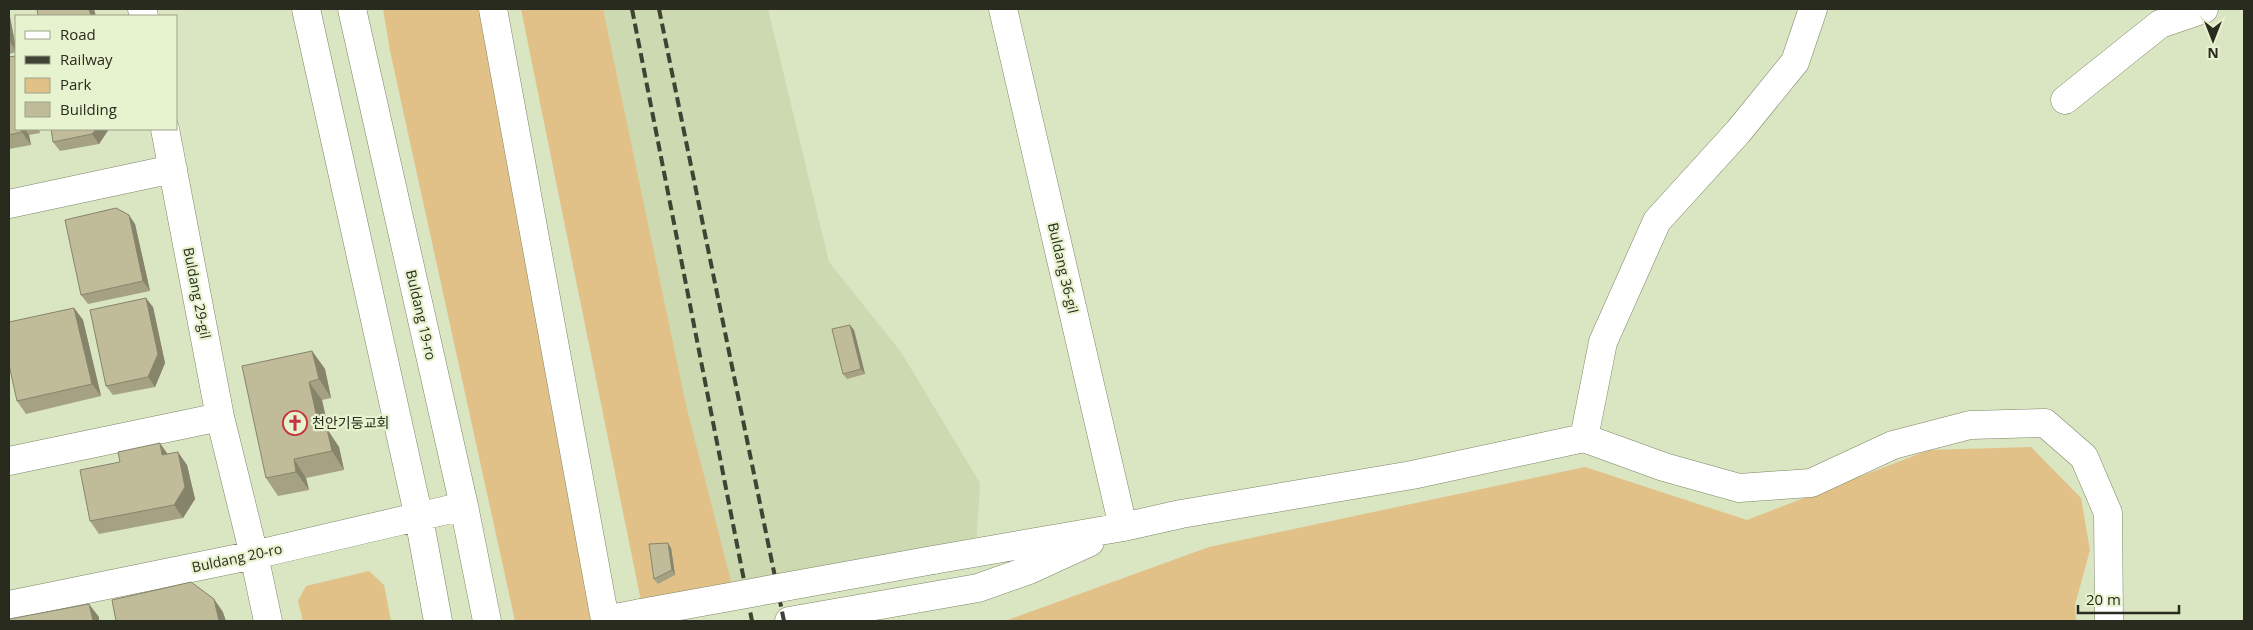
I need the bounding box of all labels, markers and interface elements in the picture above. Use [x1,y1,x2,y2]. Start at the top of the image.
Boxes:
legend [15,15,178,130]
north arrow [2188,15,2238,65]
text: Road [60,24,96,44]
text: N [2207,44,2219,63]
text: Railway [60,49,113,69]
text: Park [60,74,91,94]
text: Building [60,99,117,119]
street label: Buldang 36-gil [1044,221,1083,315]
street label: Buldang 29-gil [179,246,216,340]
street label: Buldang 19-ro [402,268,441,362]
church icon: 천안기둥교회 [282,410,308,436]
place label: 천안기둥교회 [312,413,389,432]
street label: Buldang 20-ro [190,539,284,576]
scale bar [2078,582,2179,614]
text: 20 m [2086,589,2121,609]

